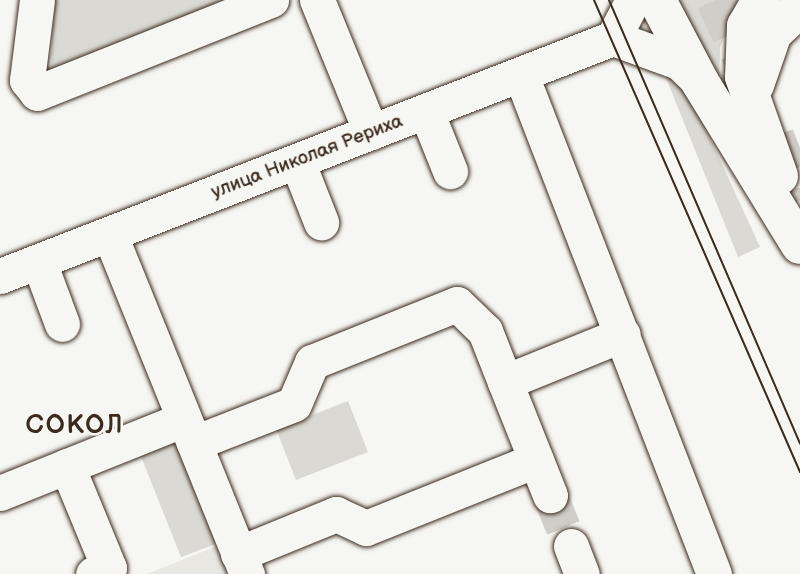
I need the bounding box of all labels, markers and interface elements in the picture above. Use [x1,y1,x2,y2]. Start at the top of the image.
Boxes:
street label: улица Николая Рериха [208,110,406,204]
district label: СОКОЛ [26,410,124,442]

